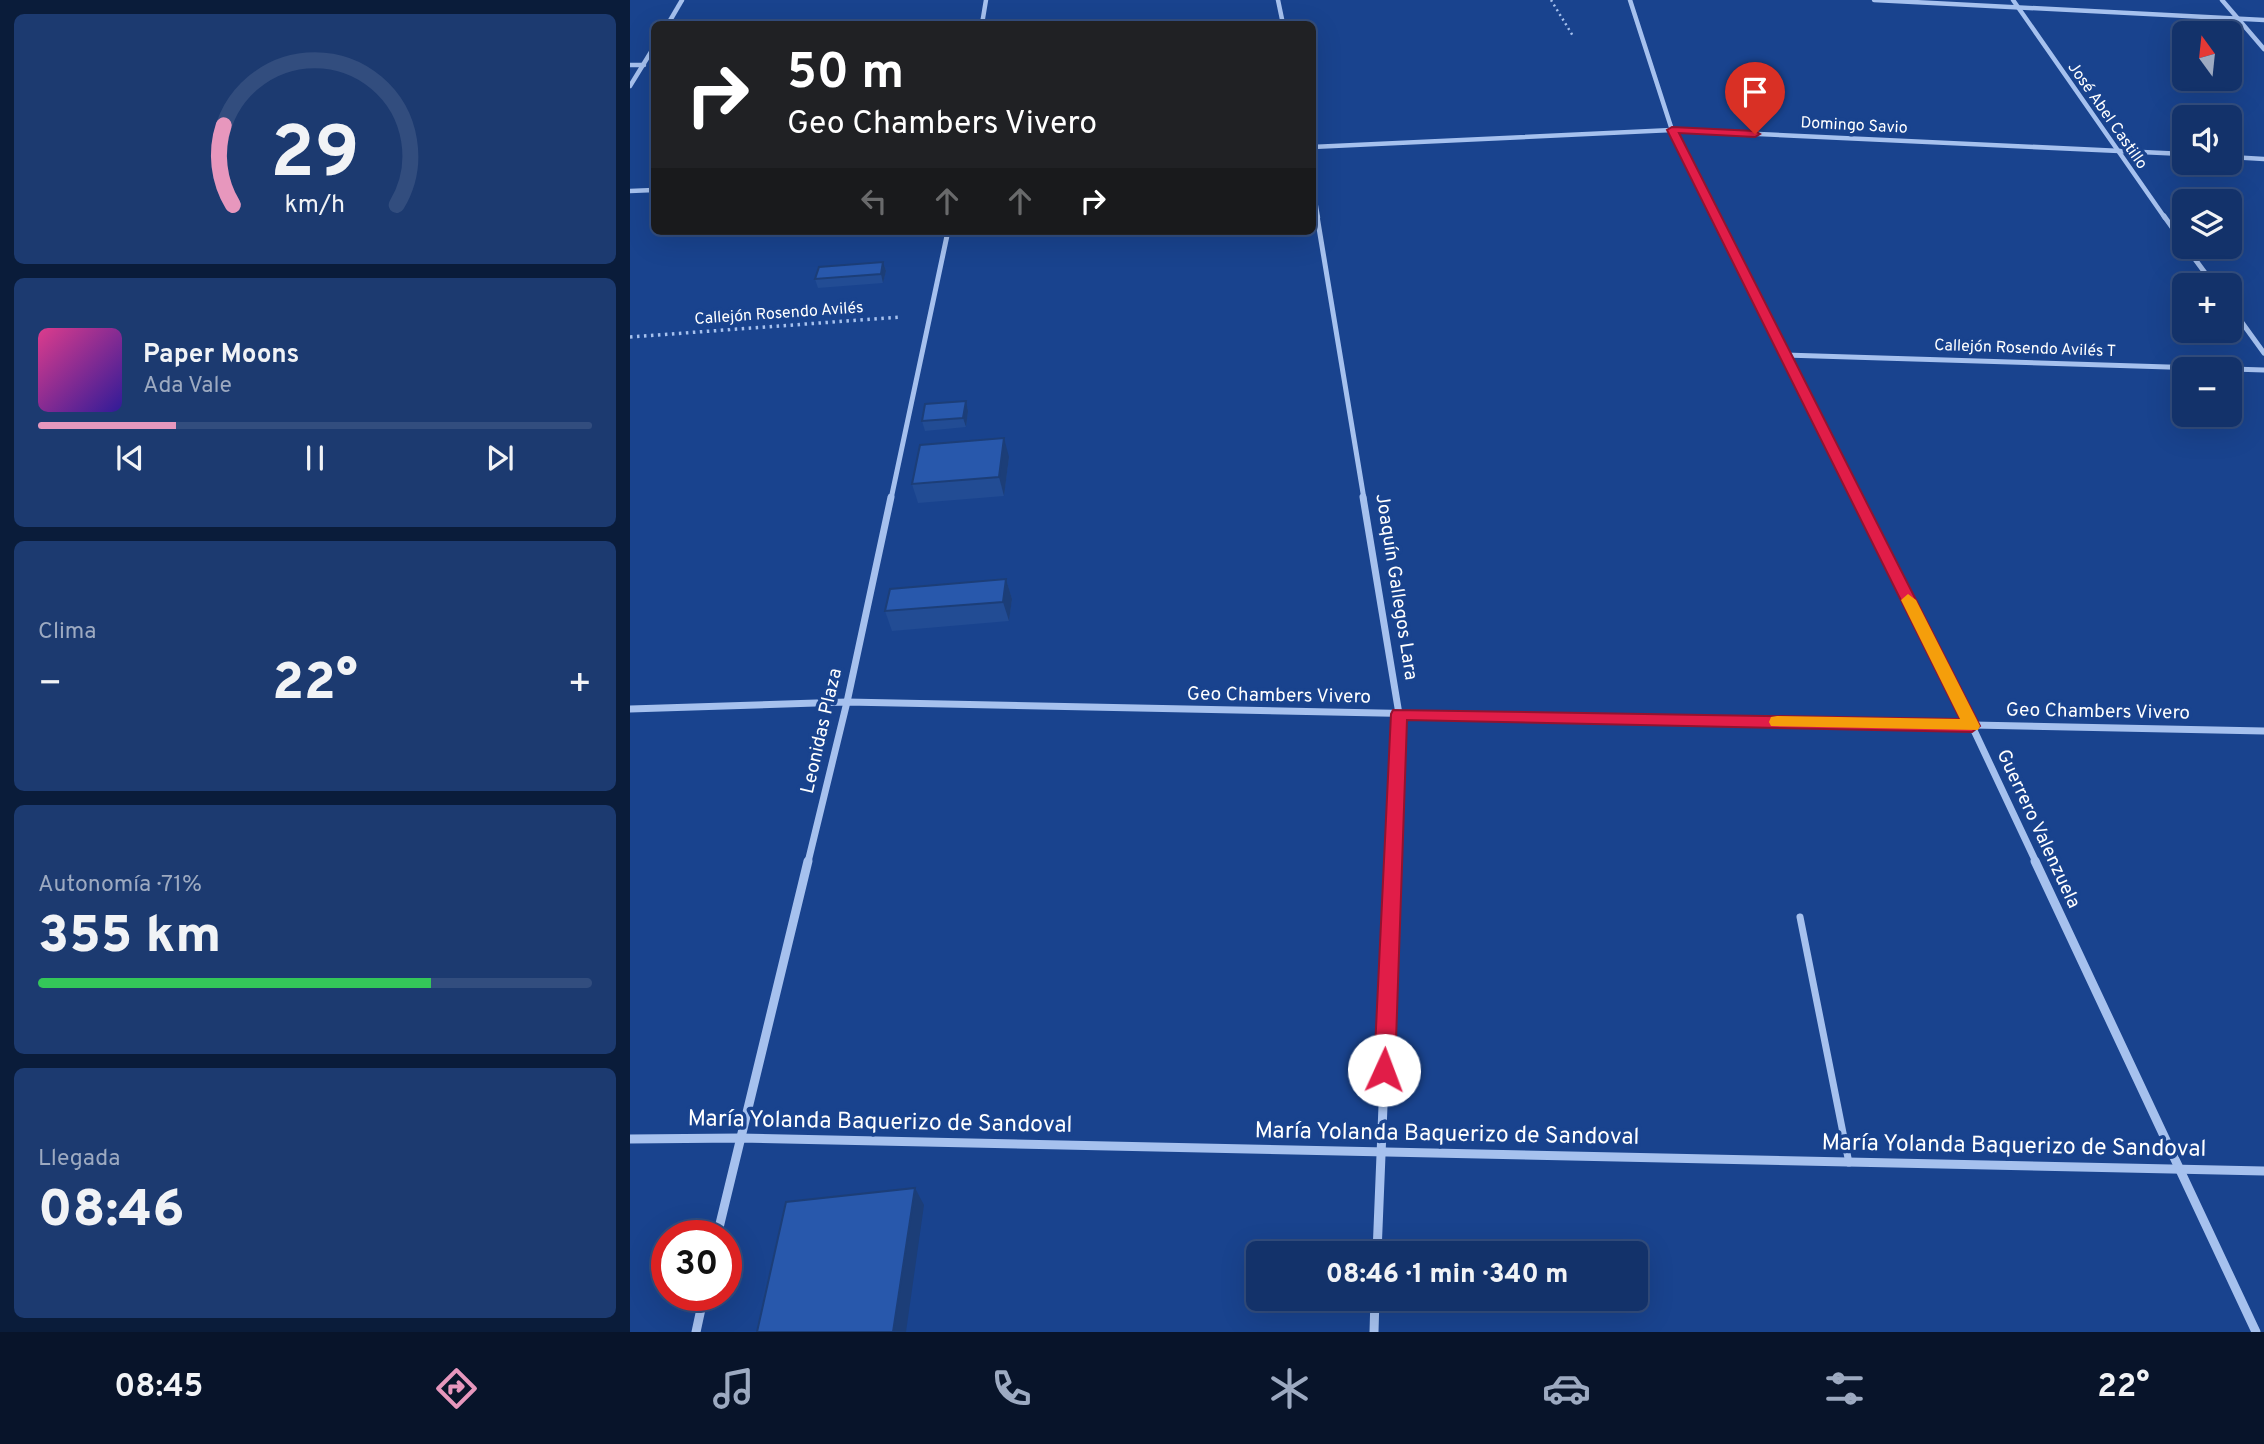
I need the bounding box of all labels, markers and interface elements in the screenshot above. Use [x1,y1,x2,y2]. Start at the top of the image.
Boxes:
north arrow [2172,21,2242,91]
map controls [2172,21,2242,427]
text: 50 m [787,44,904,106]
icon: right [672,49,763,140]
street label: José Abel Castillo [2063,58,2151,174]
pin [1725,62,1785,134]
icon: arrive [1736,73,1774,111]
text: Geo Chambers Vivero [787,105,1097,145]
button: sound [2172,105,2242,175]
text: 29 [270,111,360,203]
street label: Domingo Savio [1800,113,1908,139]
icon: left [855,182,893,220]
icon: ahead [928,182,966,220]
icon: ahead [1001,182,1039,220]
icon: right [1074,182,1112,220]
button: layers [2172,189,2242,259]
text: km/h [285,190,345,222]
button: + [2172,273,2242,343]
street label: Callejón Rosendo Avilés [694,298,864,330]
street label: Callejón Rosendo Avilés T [1934,336,2116,362]
text: Paper Moons [143,339,299,372]
button: − [2172,357,2242,427]
text: Ada Vale [143,372,232,401]
icon: previous [111,439,149,477]
icon: pause [296,439,334,477]
icon: next [481,439,519,477]
street label: Joaquín Gallegos Lara [1369,492,1423,682]
text: Clima [38,618,96,647]
text: 22° [272,652,358,718]
text: − [38,661,63,710]
text: + [567,661,592,710]
street label: Leonidas Plaza [796,666,848,796]
street label: Geo Chambers Vivero [1187,682,1371,710]
street label: Geo Chambers Vivero [2006,698,2190,726]
street label: Guerrero Valenzuela [1991,746,2085,912]
text: Autonomía · 71% [38,871,202,900]
text: 355 km [38,905,221,971]
position arrow [1347,1033,1421,1107]
street label: María Yolanda Baquerizo de Sandoval [687,1105,1073,1141]
street label: María Yolanda Baquerizo de Sandoval [1254,1117,1640,1153]
street label: María Yolanda Baquerizo de Sandoval [1821,1129,2207,1165]
text: Llegada [38,1145,120,1174]
text: 08:46 [38,1179,184,1245]
speed limit sign: 30 [651,1220,742,1311]
text: 08:46 · 1 min · 340 m [1326,1259,1568,1292]
icon: directions [432,1364,481,1413]
icon: music [709,1364,758,1413]
icon: phone [987,1364,1036,1413]
icon: climate [1265,1364,1314,1413]
icon: car [1542,1364,1591,1413]
icon: filters [1820,1364,1869,1413]
text: 08:45 [114,1368,203,1408]
text: 22° [2097,1368,2150,1408]

